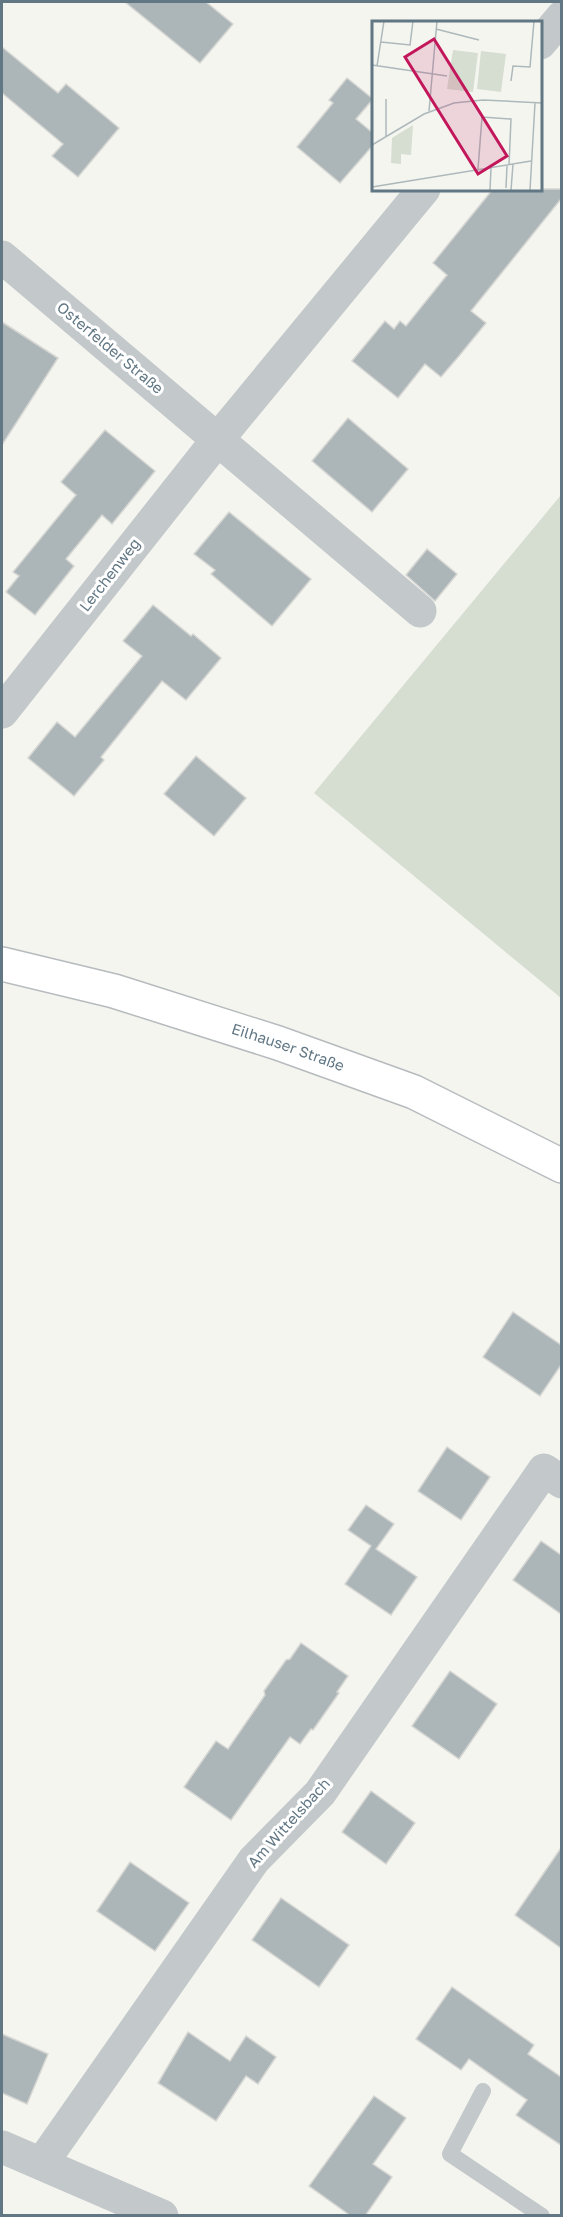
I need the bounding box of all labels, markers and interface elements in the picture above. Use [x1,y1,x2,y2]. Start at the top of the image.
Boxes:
inset map [372,21,542,190]
street label: Osterfelder Straße [54,298,168,397]
street label: Lerchenweg [75,534,143,615]
street label: Eilhauser Straße [230,1019,347,1074]
street label: Am Wittelsbach [243,1774,333,1871]

